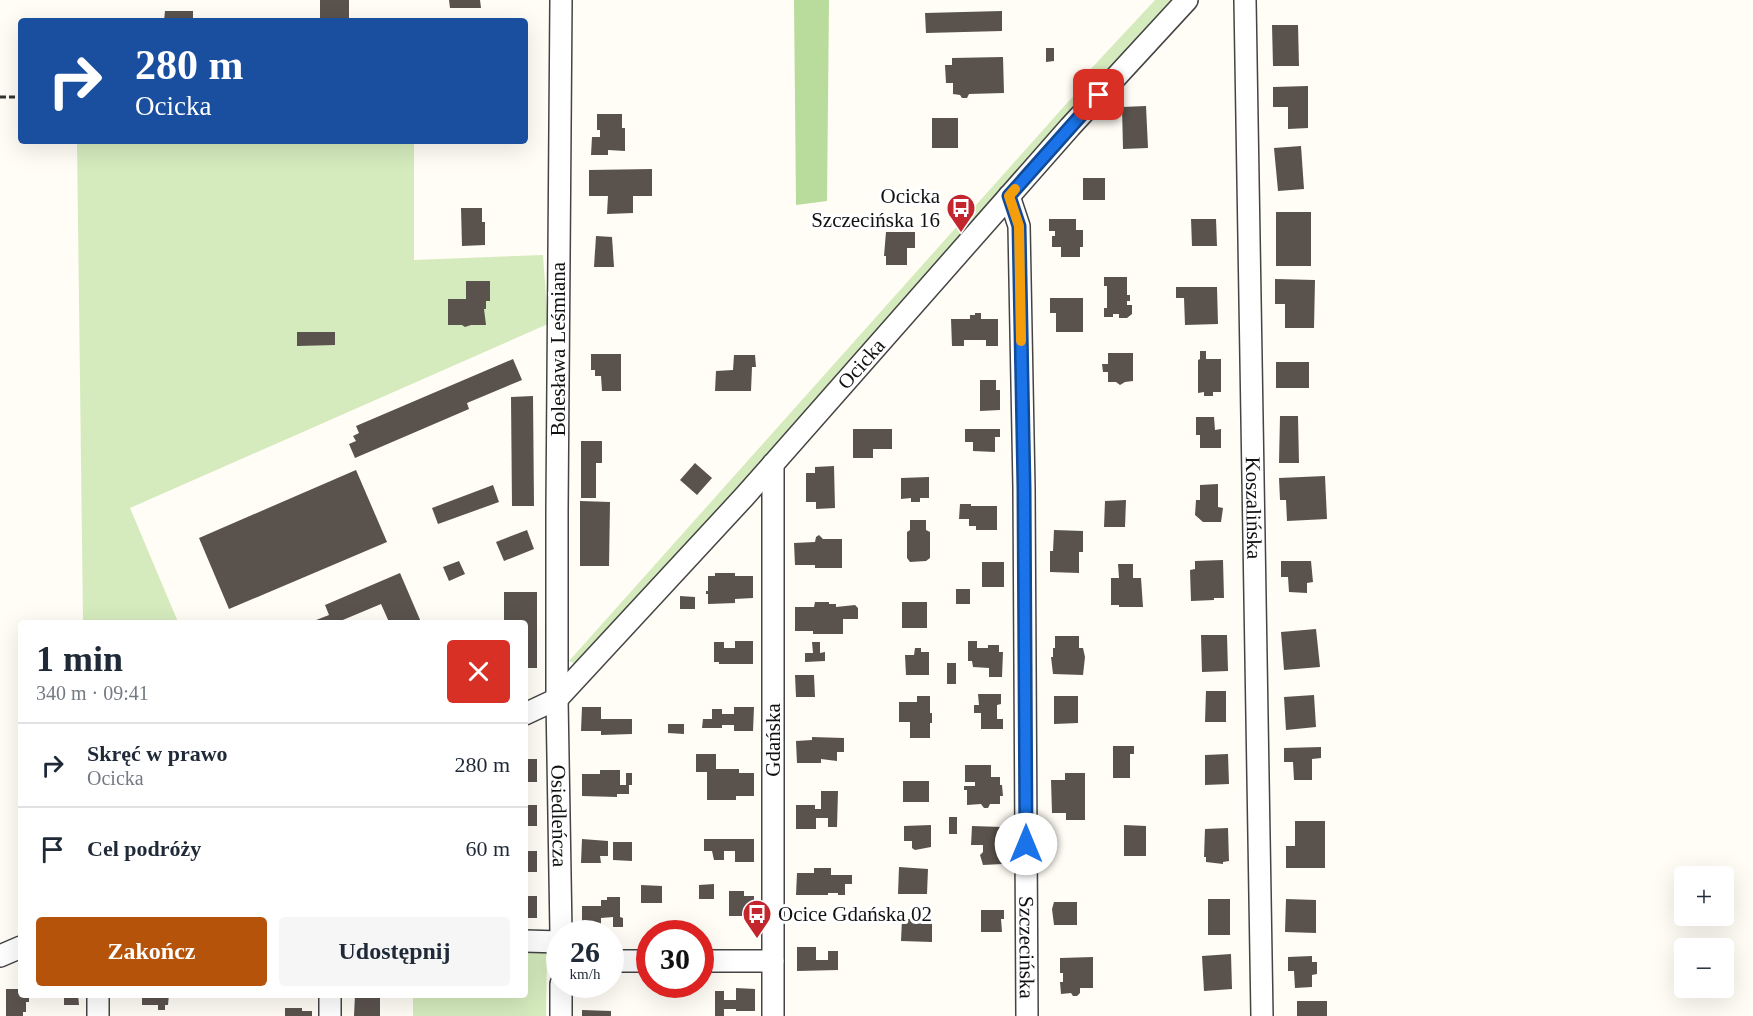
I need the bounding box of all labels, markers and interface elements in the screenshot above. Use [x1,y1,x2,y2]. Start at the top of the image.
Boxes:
icon: right [36,42,114,120]
text: 280 m [135,42,244,88]
pin [1073,69,1124,120]
icon: arrive [1082,78,1115,111]
text: Ocicka [135,91,211,121]
place label: Ocicka Szczecińska 16 [811,184,941,232]
bus stop icon: Ocicka Szczecińska 16 [945,192,977,234]
street label: Bolesława Leśmiana [546,261,570,436]
street label: Ocicka [833,333,890,394]
street label: Koszalińska [1241,456,1266,560]
text: 1 min [36,639,123,679]
button: close [447,640,510,703]
text: 340 m · 09:41 [36,682,149,704]
street label: Gdańska [761,703,785,777]
text: Skręć w prawo [87,741,228,766]
icon: right [36,749,69,782]
text: 280 m [454,752,510,777]
street label: Osiedleńcza [546,764,572,868]
text: Ocicka [87,767,144,789]
position arrow [994,812,1058,876]
icon: arrive [36,833,69,866]
text: Cel podróży [87,836,201,861]
text: 60 m [465,836,510,861]
map controls [1674,866,1734,998]
button: + [1674,866,1734,926]
street label: Szczecińska [1014,896,1039,999]
bus stop icon: Ocice Gdańska 02 [741,898,773,940]
place label: Ocice Gdańska 02 [778,902,932,926]
button: Zakończ [36,917,267,986]
button: Udostępnij [279,917,510,986]
speed limit sign: 30 [636,920,714,998]
text: 26 [570,935,600,968]
button: − [1674,938,1734,998]
text: km/h [570,966,600,982]

